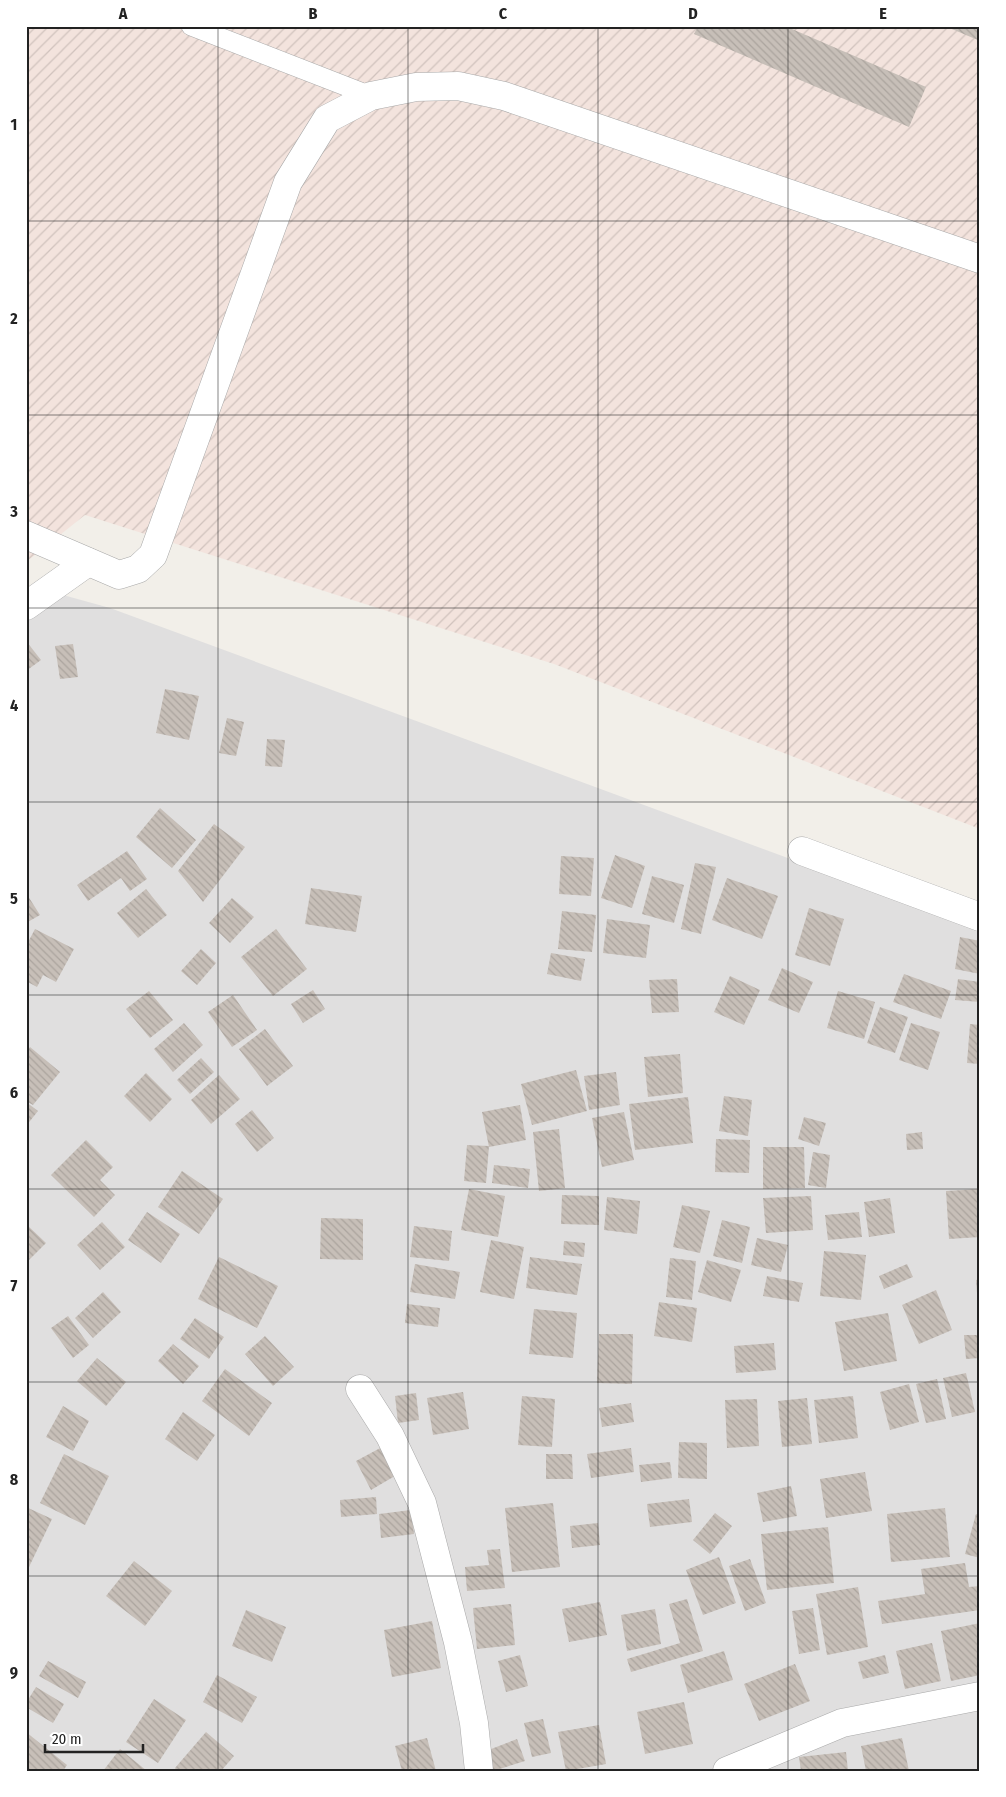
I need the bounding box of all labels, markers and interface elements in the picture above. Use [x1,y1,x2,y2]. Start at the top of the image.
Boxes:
text: A [118,4,128,23]
text: B [309,4,318,23]
text: C [499,4,508,23]
text: D [688,4,698,23]
text: E [879,4,887,23]
text: 1 [11,115,17,134]
text: 2 [9,309,18,328]
text: 3 [9,502,18,521]
text: 4 [10,696,18,715]
text: 5 [10,889,18,908]
text: 6 [10,1083,18,1102]
text: 7 [11,1276,18,1295]
text: 8 [10,1470,19,1489]
text: 9 [10,1663,18,1682]
scale bar [45,1722,142,1754]
text: 20 m [52,1730,82,1748]

